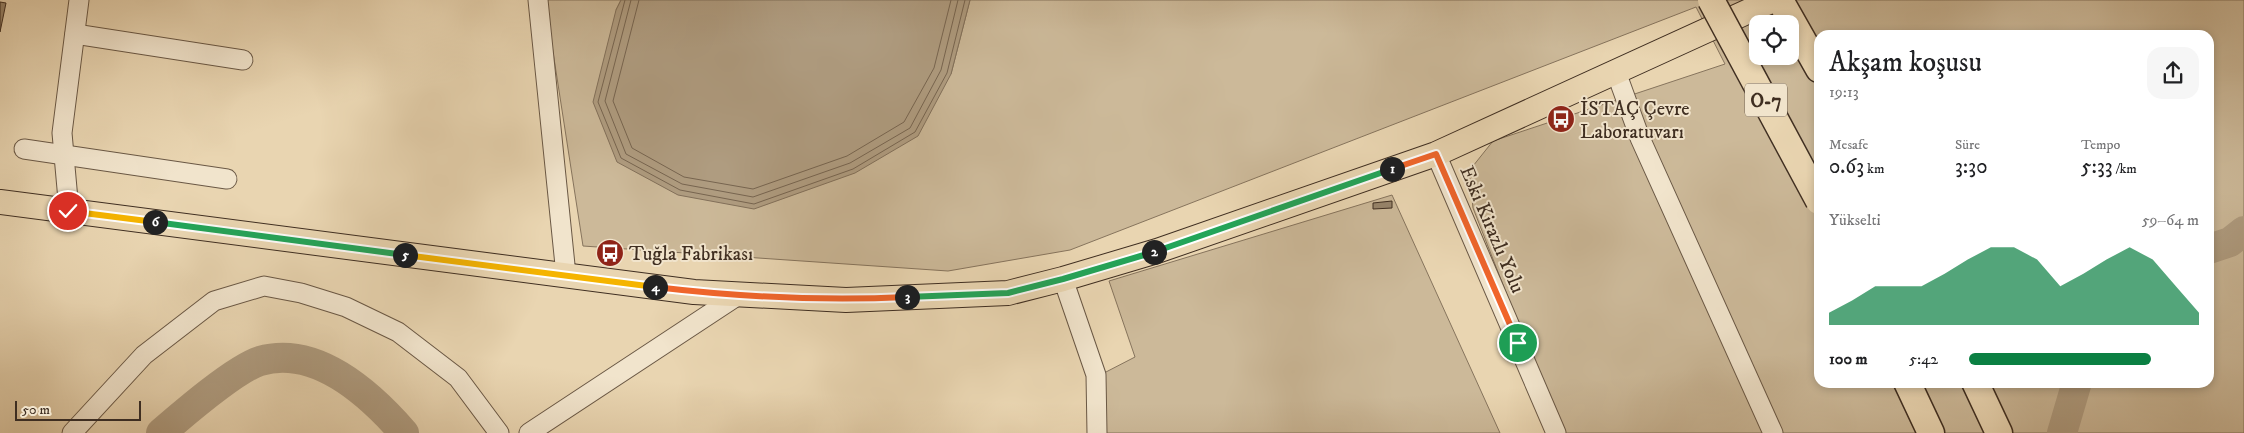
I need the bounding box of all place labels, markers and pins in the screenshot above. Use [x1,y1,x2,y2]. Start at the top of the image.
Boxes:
place label: İSTAÇ Çevre Laboratuvarı [1580,97,1690,145]
bus stop icon: İSTAÇ Çevre Laboratuvarı [1546,104,1576,134]
pin: 1 [1380,156,1404,182]
pin [47,190,89,232]
pin: 6 [142,210,168,234]
bus stop icon: Tuğla Fabrikası [595,238,625,268]
pin: 2 [1142,240,1166,264]
pin: 5 [392,242,418,268]
place label: Tuğla Fabrikası [629,242,753,267]
pin: 4 [642,274,668,300]
pin: 3 [894,284,920,310]
pin [1497,322,1539,364]

